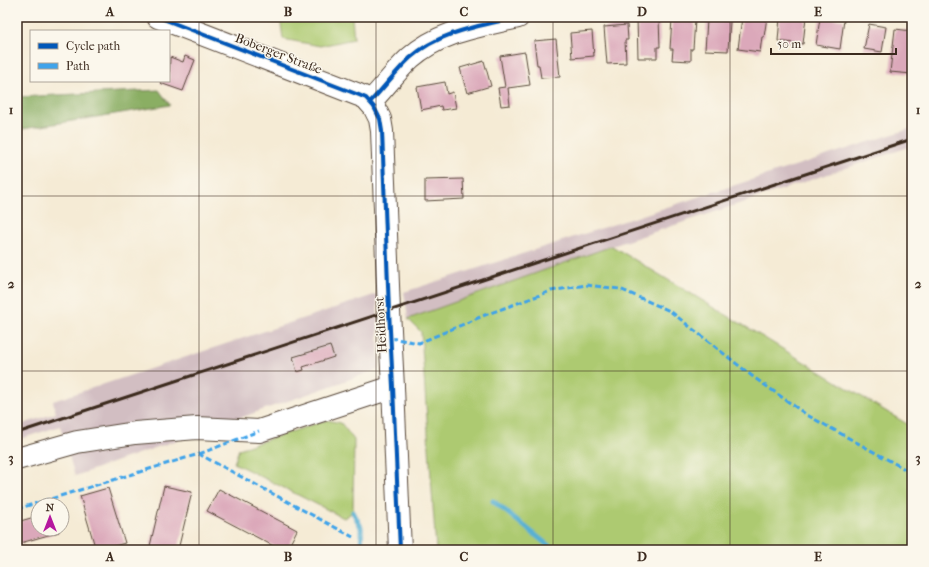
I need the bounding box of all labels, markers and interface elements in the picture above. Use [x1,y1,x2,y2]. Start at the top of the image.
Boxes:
text: A [105,4,115,19]
text: B [284,4,293,19]
text: C [460,4,469,19]
text: D [637,4,647,19]
text: E [814,4,822,19]
legend [30,30,170,82]
street label: Boberger Straße [233,30,325,77]
scale bar [771,30,896,56]
text: 50 m [777,37,801,51]
text: Cycle path [66,39,121,53]
text: Path [66,59,90,73]
text: 1 [9,102,14,117]
text: 1 [916,102,921,117]
text: 2 [8,276,15,291]
text: 2 [915,276,922,291]
street label: Heidhorst [372,296,389,353]
text: 3 [8,450,14,466]
text: 3 [915,450,921,466]
north arrow [30,497,70,537]
text: N [46,501,55,514]
text: A [105,549,115,564]
text: B [284,549,293,564]
text: C [460,549,469,564]
text: D [637,549,647,564]
text: E [814,549,822,564]

